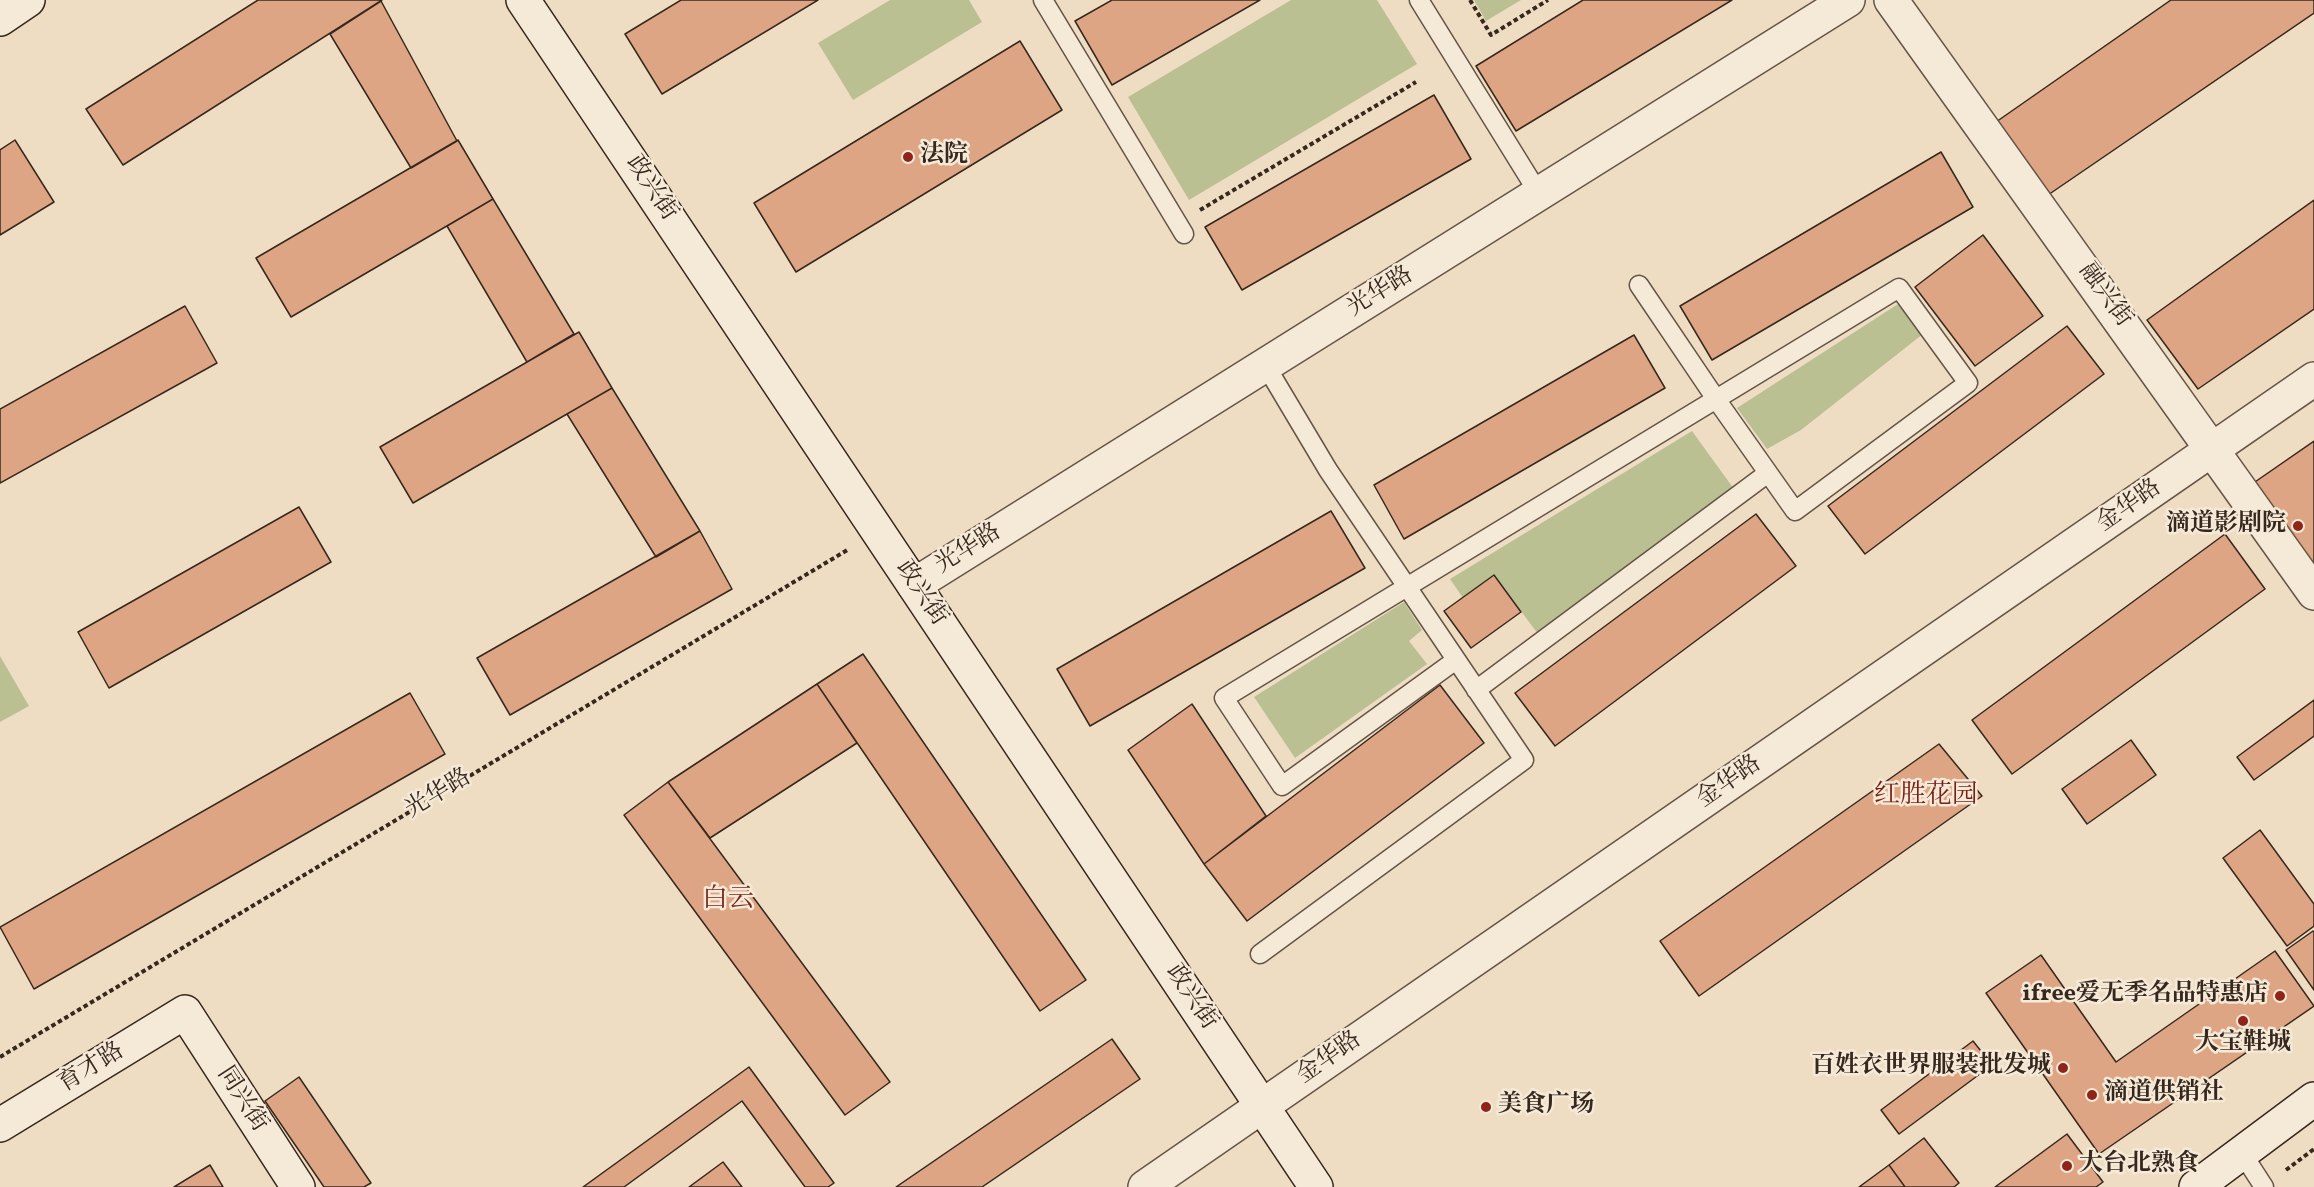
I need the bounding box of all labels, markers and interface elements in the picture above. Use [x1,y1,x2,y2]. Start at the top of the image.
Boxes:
place label: 法院 [920,143,968,171]
marker: 法院 [901,150,915,164]
street label: 政兴街 [618,151,682,227]
street label: 融兴街 [2071,258,2137,334]
street label: 光华路 [1343,262,1419,324]
street label: 金华路 [2092,475,2168,539]
place label: 滴道影剧院 [2166,512,2286,540]
street label: 光华路 [931,519,1007,581]
marker: 滴道影剧院 [2291,519,2305,533]
street label: 政兴街 [888,556,952,632]
street label: 金华路 [1692,751,1768,815]
street label: 光华路 [401,764,477,826]
district label: 红胜花园 [1874,781,1978,813]
district label: 白云 [702,885,754,917]
street label: 政兴街 [1158,960,1222,1036]
place label: ifree爱无季名品特惠店 [2022,982,2268,1010]
marker: ifree爱无季名品特惠店 [2273,989,2287,1003]
marker: 大宝鞋城 [2236,1014,2250,1028]
street label: 金华路 [1292,1027,1368,1091]
place label: 大宝鞋城 [2195,1031,2291,1059]
street label: 育才路 [54,1038,130,1100]
place label: 百姓衣世界服装批发城 [1811,1054,2051,1082]
marker: 百姓衣世界服装批发城 [2056,1061,2070,1075]
street label: 同兴街 [209,1062,273,1138]
place label: 滴道供销社 [2104,1081,2224,1109]
marker: 滴道供销社 [2085,1088,2099,1102]
place label: 美食广场 [1498,1093,1594,1121]
marker: 美食广场 [1479,1100,1493,1114]
place label: 大台北熟食 [2079,1152,2199,1180]
marker: 大台北熟食 [2060,1159,2074,1173]

